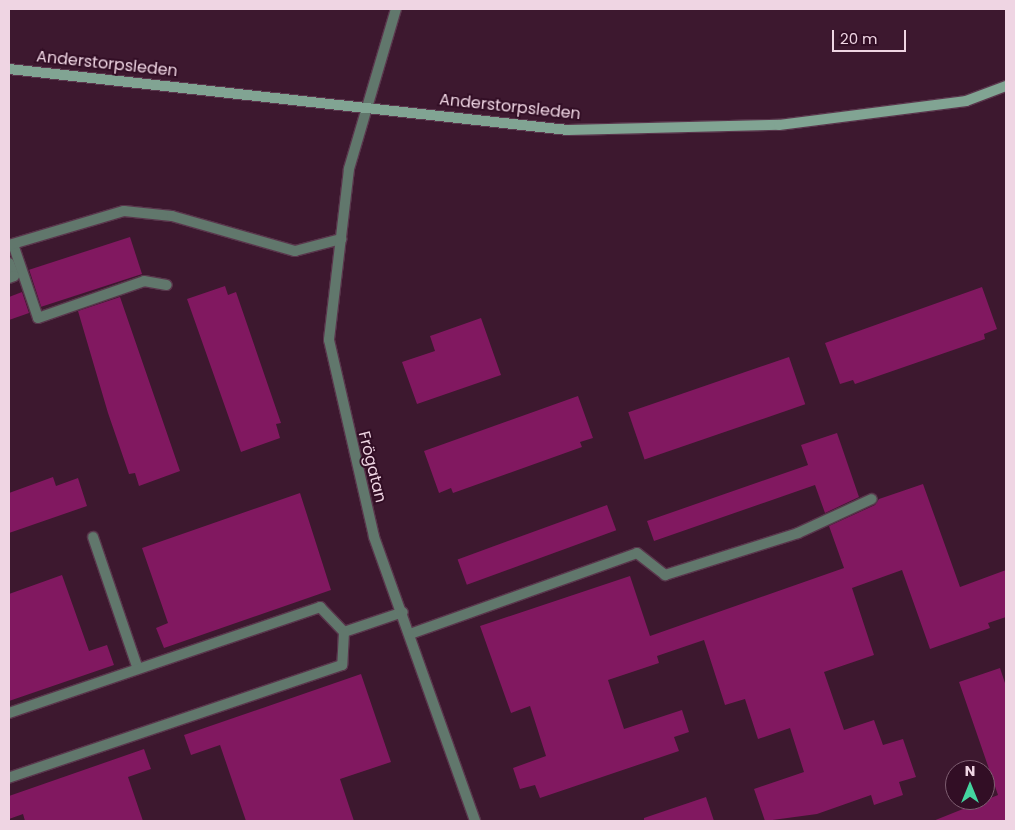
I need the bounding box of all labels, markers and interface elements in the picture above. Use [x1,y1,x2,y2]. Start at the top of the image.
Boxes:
scale bar [835,20,909,52]
text: 20 m [840,28,878,49]
street label: Anderstorpsleden [35,47,179,81]
street label: Anderstorpsleden [438,90,582,124]
street label: Frögatan [354,429,390,505]
north arrow [945,760,995,810]
text: N [965,761,975,781]

